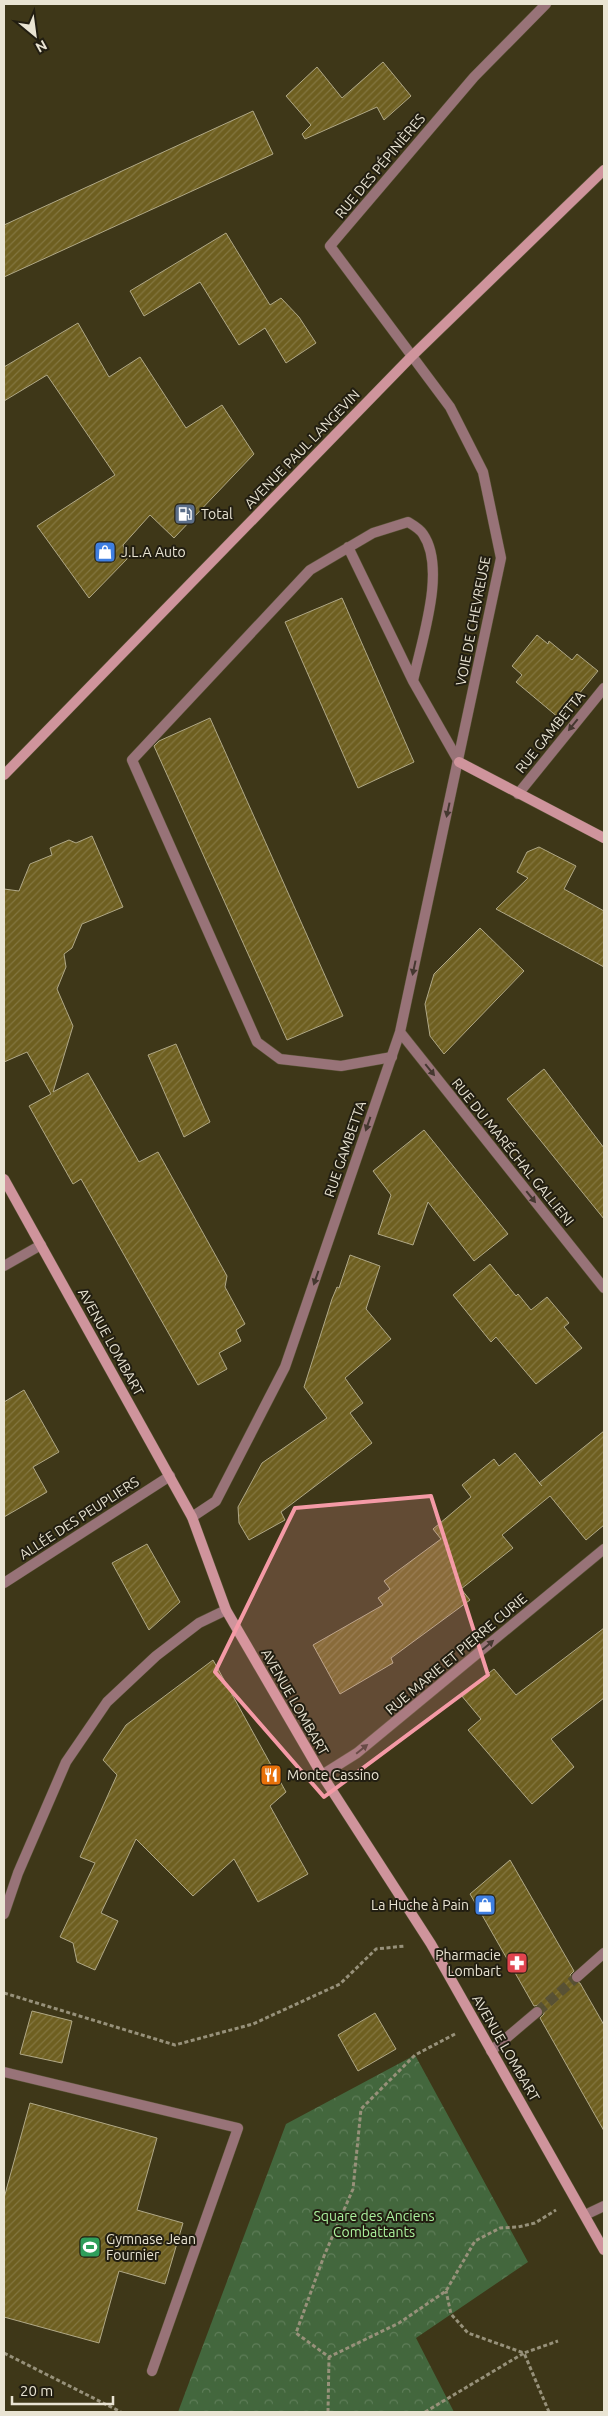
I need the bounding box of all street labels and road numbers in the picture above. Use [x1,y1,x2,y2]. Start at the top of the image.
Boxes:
street label: RUE DES PÉPINIÈRES [331,110,428,221]
street label: AVENUE PAUL LANGEVIN [241,386,363,512]
street label: VOIE DE CHEVREUSE [453,555,493,687]
street label: RUE GAMBETTA [512,688,588,776]
street label: RUE DU MARÉCHAL GALLIENI [449,1074,578,1229]
street label: RUE GAMBETTA [321,1099,369,1199]
street label: AVENUE LOMBART [75,1286,147,1399]
street label: ALLÉE DES PEUPLIERS [16,1473,142,1563]
street label: RUE MARIE ET PIERRE CURIE [382,1590,530,1718]
street label: AVENUE LOMBART [258,1646,332,1758]
street label: AVENUE LOMBART [469,1992,543,2104]

